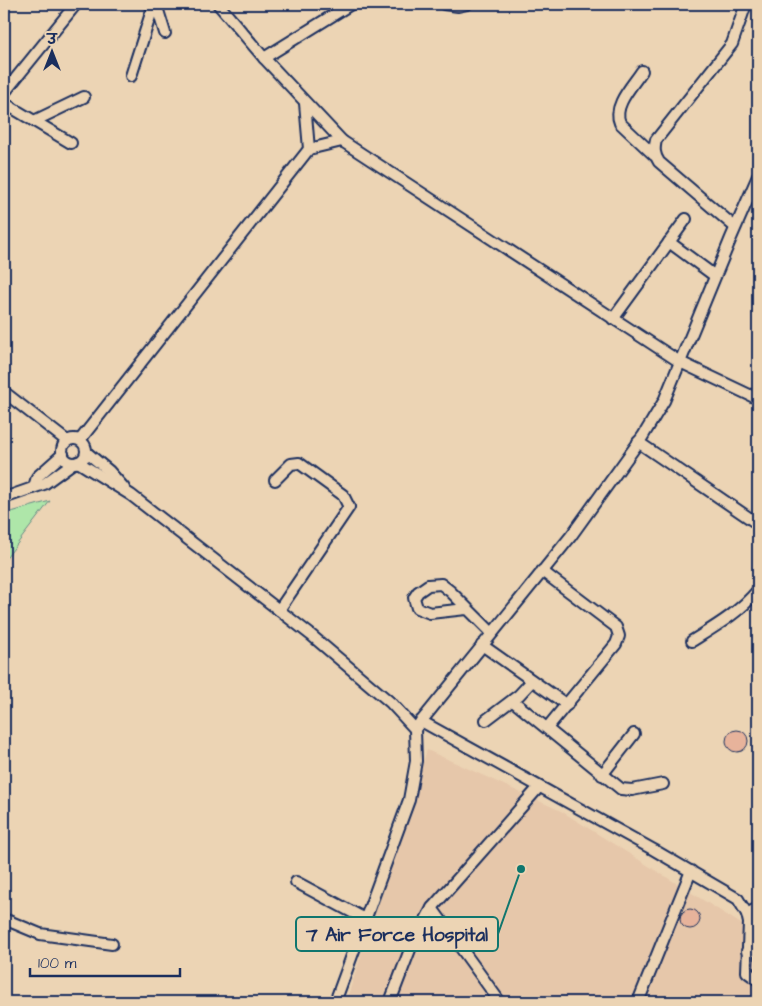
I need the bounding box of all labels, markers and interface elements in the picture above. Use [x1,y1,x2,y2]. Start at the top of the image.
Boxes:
north arrow [28,28,78,78]
text: उ [45,30,58,50]
callout: 7 Air Force Hospital [296,917,498,951]
text: 7 Air Force Hospital [305,922,488,949]
scale bar [30,946,180,978]
text: 100 m [38,953,77,974]

